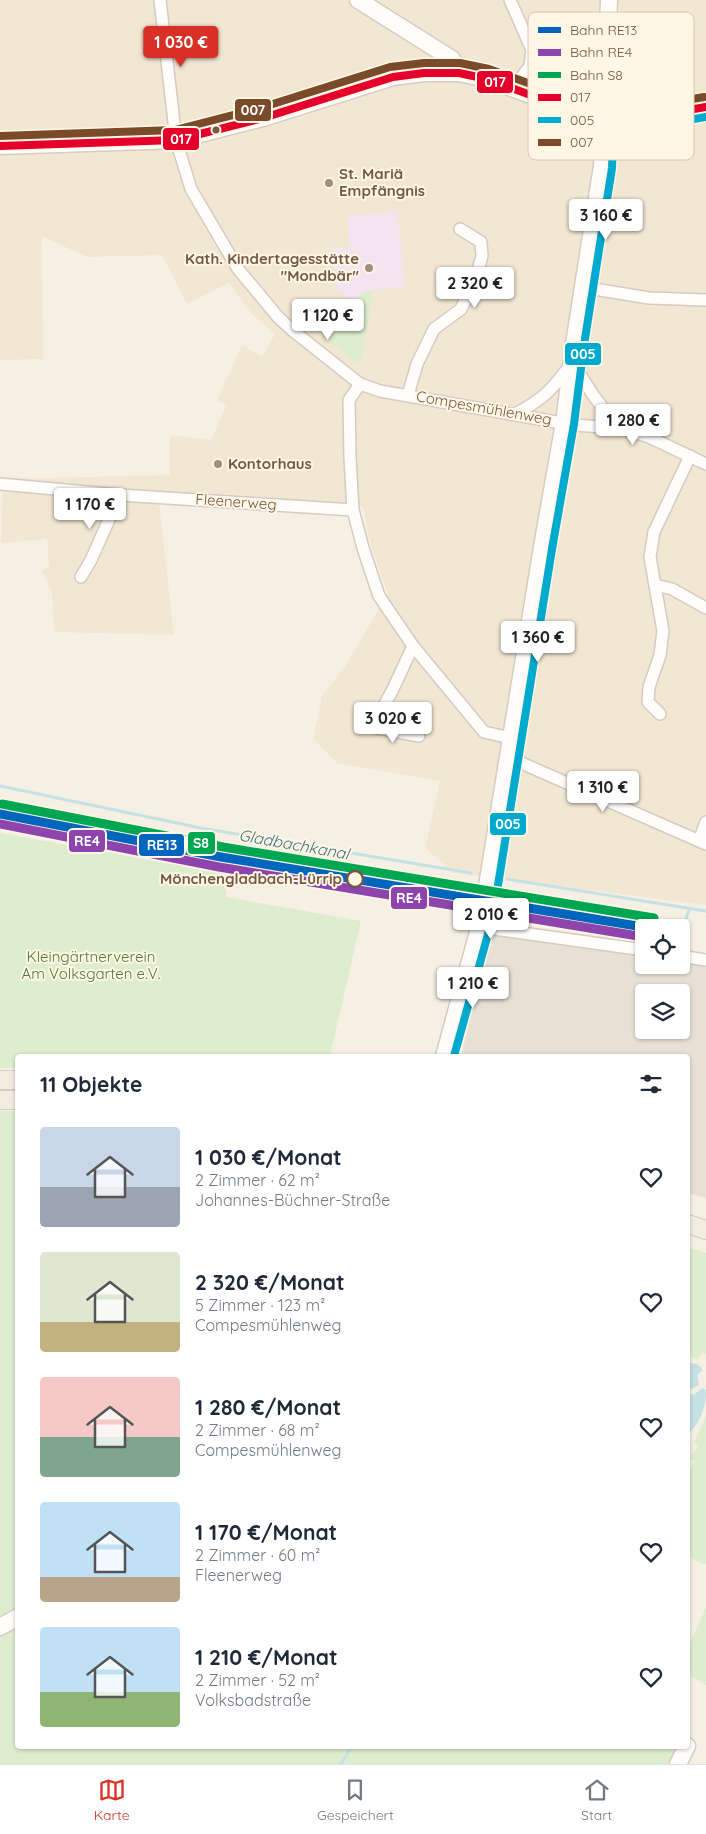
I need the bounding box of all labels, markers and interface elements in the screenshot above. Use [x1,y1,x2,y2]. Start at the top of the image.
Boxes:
legend [528,12,694,160]
text: Bahn RE13 [570,21,637,39]
pin: 1 030 € [135,26,227,68]
text: 1 030 € [154,32,208,52]
text: Bahn RE4 [570,43,632,61]
text: Bahn S8 [570,66,623,84]
line badge: 017 [476,70,514,94]
text: 017 [484,73,506,91]
text: 017 [570,88,591,106]
line badge: 007 [234,98,272,122]
text: 007 [241,101,265,119]
text: 005 [570,111,594,129]
unlabelled marker [211,125,221,135]
line badge: 017 [162,127,200,151]
text: 017 [170,130,192,148]
text: 007 [570,133,593,151]
place label: St. Mariä Empfängnis [339,164,425,200]
marker: St. Mariä Empfängnis [323,177,335,189]
pin: 3 160 € [560,198,652,241]
text: 3 160 € [580,205,632,225]
place label: Kath. Kindertagesstätte "Mondbär" [185,249,360,285]
marker: Kath. Kindertagesstätte "Mondbär" [363,262,375,274]
pin: 2 320 € [429,266,521,309]
text: 2 320 € [447,273,503,293]
pin: 1 120 € [282,298,374,341]
text: 1 120 € [303,305,353,325]
line badge: 005 [564,342,602,366]
text: 005 [570,345,596,363]
street label: Compesmühlenweg [415,386,553,429]
pin: 1 280 € [587,404,679,446]
text: 1 280 € [607,410,659,430]
place label: Kontorhaus [228,454,312,473]
marker: Kontorhaus [212,458,224,470]
pin: 1 170 € [44,488,136,530]
street label: Fleenerweg [195,489,277,514]
text: 1 170 € [65,494,115,514]
pin: 1 360 € [492,620,584,663]
text: 1 360 € [512,627,564,647]
pin: 3 020 € [347,702,439,744]
text: 3 020 € [365,708,421,728]
pin: 1 310 € [557,770,649,813]
text: 1 310 € [578,777,628,797]
line badge: 005 [489,812,527,836]
text: 005 [495,815,521,833]
water label: Gladbachkanal [237,824,353,864]
line badge: RE4 [68,829,106,853]
line badge: S8 [187,831,216,855]
text: RE4 [74,832,100,850]
line badge: RE13 [138,833,185,857]
text: S8 [193,834,209,852]
text: RE13 [147,836,177,854]
place label: Mönchengladbach-Lürrip [160,869,342,888]
marker: Mönchengladbach-Lürrip [346,870,364,888]
line badge: RE4 [390,886,428,910]
text: RE4 [396,889,422,907]
pin: 2 010 € [445,898,537,940]
text: 2 010 € [464,904,518,924]
map controls [635,919,690,1039]
button: locate [635,919,690,974]
park label: Kleingärtnerverein Am Volksgarten e.V. [22,947,160,983]
pin: 1 210 € [427,966,519,1009]
text: 1 210 € [448,973,498,993]
button: layers [635,984,690,1039]
icon: filters [637,1070,665,1098]
text: 11 Objekte [40,1071,142,1097]
text: 1 030 €/Monat [195,1144,342,1170]
icon: home [80,1147,140,1207]
icon: heart [637,1163,665,1191]
text: 2 Zimmer · 62 m² [195,1170,320,1190]
text: Johannes-Büchner-Straße [195,1190,390,1210]
text: 2 320 €/Monat [195,1269,345,1295]
icon: home [80,1272,140,1332]
icon: heart [637,1288,665,1316]
text: 5 Zimmer · 123 m² [195,1295,325,1315]
text: Compesmühlenweg [195,1315,342,1335]
text: 1 280 €/Monat [195,1394,341,1420]
icon: home [80,1397,140,1457]
icon: heart [637,1413,665,1441]
text: 2 Zimmer · 68 m² [195,1420,319,1440]
text: Compesmühlenweg [195,1440,342,1460]
text: 1 170 €/Monat [195,1519,337,1545]
icon: home [80,1522,140,1582]
icon: heart [637,1538,665,1566]
text: 2 Zimmer · 60 m² [195,1545,320,1565]
text: Fleenerweg [195,1565,282,1585]
text: 1 210 €/Monat [195,1644,338,1670]
icon: home [80,1647,140,1707]
icon: heart [637,1663,665,1691]
text: 2 Zimmer · 52 m² [195,1670,320,1690]
text: Volksbadstraße [195,1690,311,1710]
tab: Karte [94,1776,130,1824]
tab: Gespeichert [317,1776,394,1824]
tab: Start [581,1776,612,1824]

